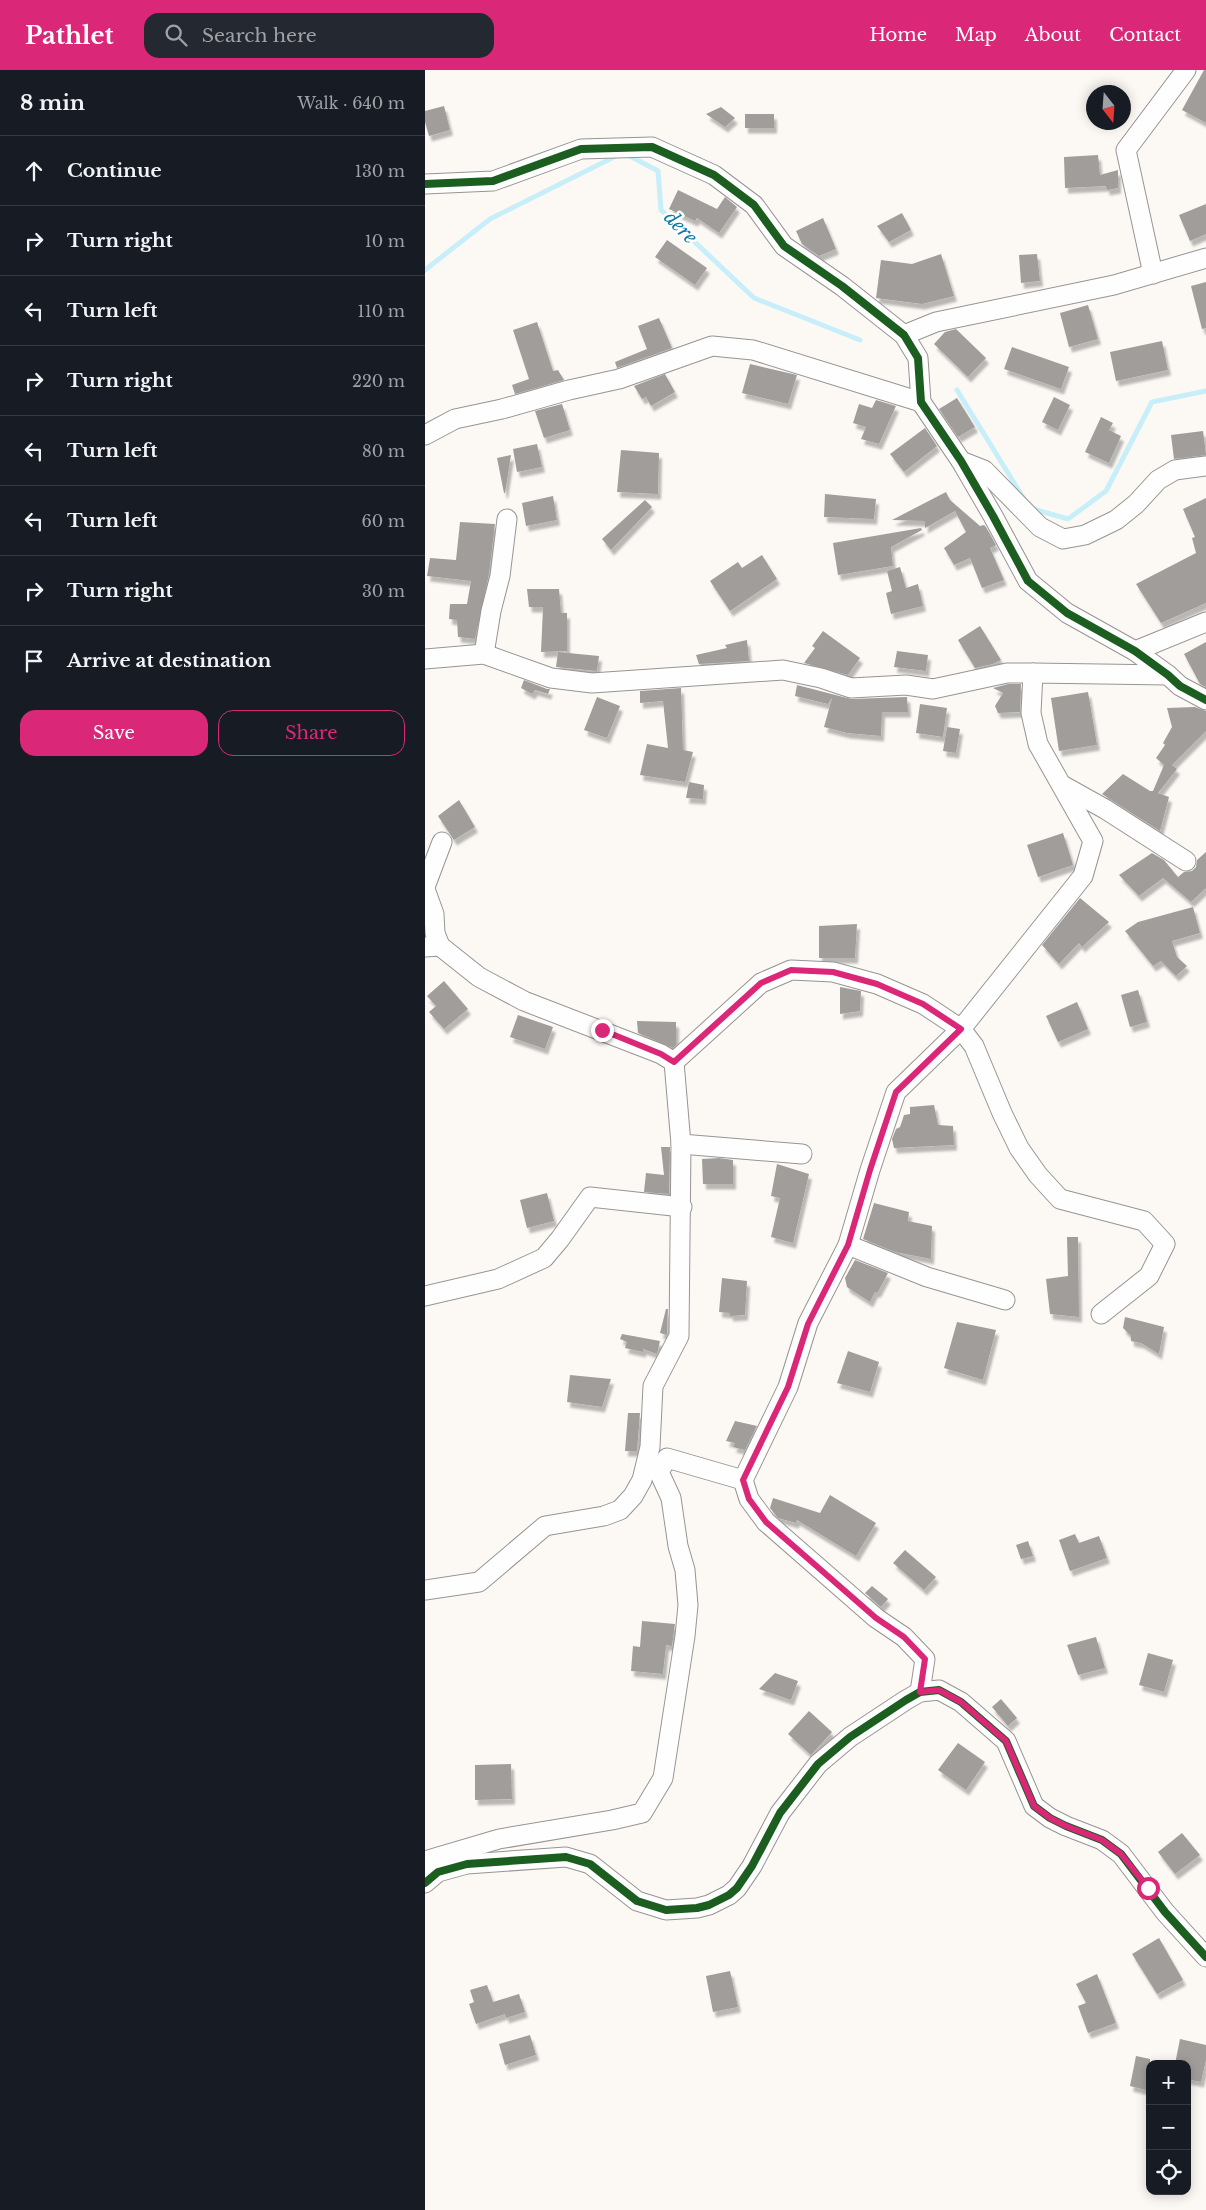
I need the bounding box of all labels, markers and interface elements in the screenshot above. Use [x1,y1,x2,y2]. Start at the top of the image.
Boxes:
search box [144,13,494,58]
text: Pathlet [25,21,114,50]
icon: search [162,21,190,49]
text: Search here [202,24,317,47]
text: Home [869,24,927,46]
text: Map [955,24,997,46]
text: About [1025,24,1081,46]
text: Contact [1109,24,1181,46]
north arrow [1086,85,1131,130]
text: 8 min [20,90,85,116]
text: Walk · 640 m [297,93,405,113]
icon: ahead [20,157,48,185]
text: Continue [67,159,162,182]
text: 130 m [355,161,405,181]
water label: dere [659,206,702,249]
icon: right [20,227,48,255]
text: Turn right [67,229,173,252]
text: 10 m [365,231,405,251]
icon: left [20,297,48,325]
text: Turn left [67,299,158,322]
text: 110 m [358,301,405,321]
icon: right [20,367,48,395]
text: Turn right [67,369,173,392]
text: 220 m [352,371,405,391]
icon: left [20,437,48,465]
text: Turn left [67,439,158,462]
text: 80 m [362,441,405,461]
icon: left [20,507,48,535]
text: Turn left [67,509,158,532]
text: 60 m [362,511,405,531]
icon: right [20,577,48,605]
text: Turn right [67,579,173,602]
text: 30 m [362,581,405,601]
icon: arrive [20,647,48,675]
text: Arrive at destination [67,649,271,672]
button: Save [20,710,208,756]
button: Share [218,710,405,756]
route end [591,1019,614,1042]
route start [1137,1877,1160,1900]
map controls [1146,2060,1191,2195]
button: + [1146,2060,1191,2105]
button: − [1146,2105,1191,2150]
button: locate [1146,2150,1191,2195]

